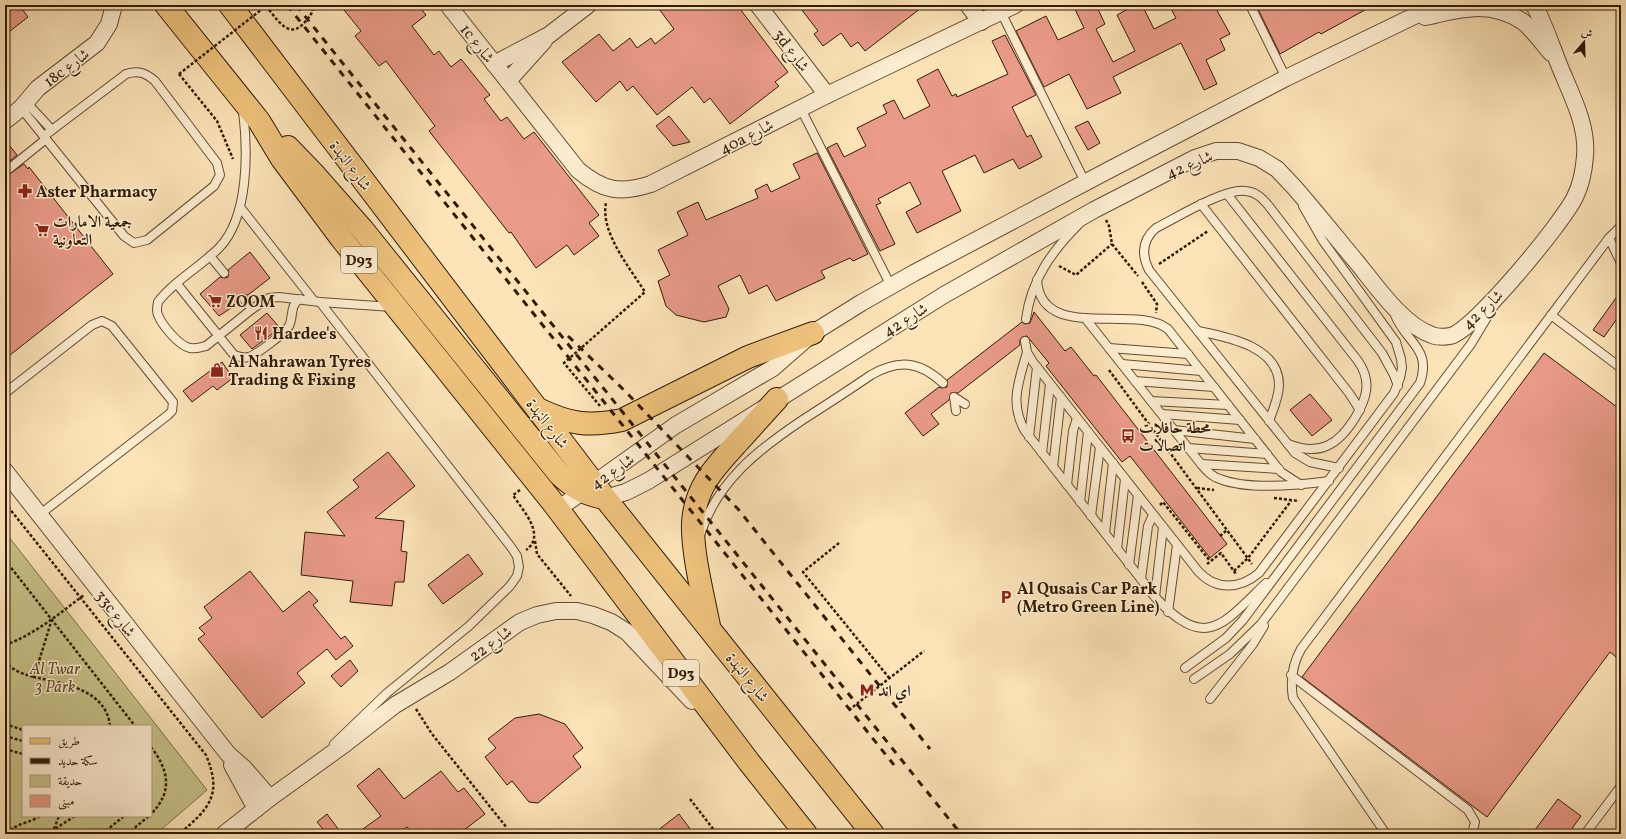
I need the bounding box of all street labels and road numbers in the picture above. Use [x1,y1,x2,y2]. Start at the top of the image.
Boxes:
street label: 1c شارع [453,20,499,69]
street label: 3d شارع [766,25,814,78]
street label: 18c شارع [40,44,95,94]
street label: 40a شارع [716,115,778,162]
street label: شارع النهدة [322,136,376,197]
street label: شارع 42 [1163,146,1217,186]
road number: D93 [341,247,377,273]
street label: شارع 42 [1458,286,1510,336]
street label: شارع 42 [879,298,933,344]
street label: شارع النهدة [519,395,573,454]
street label: شارع 42 [587,450,640,497]
street label: 33c شارع [88,586,140,643]
street label: شارع 22 [465,622,518,668]
street label: شارع النهدة [719,649,773,708]
road number: D93 [663,660,699,686]

